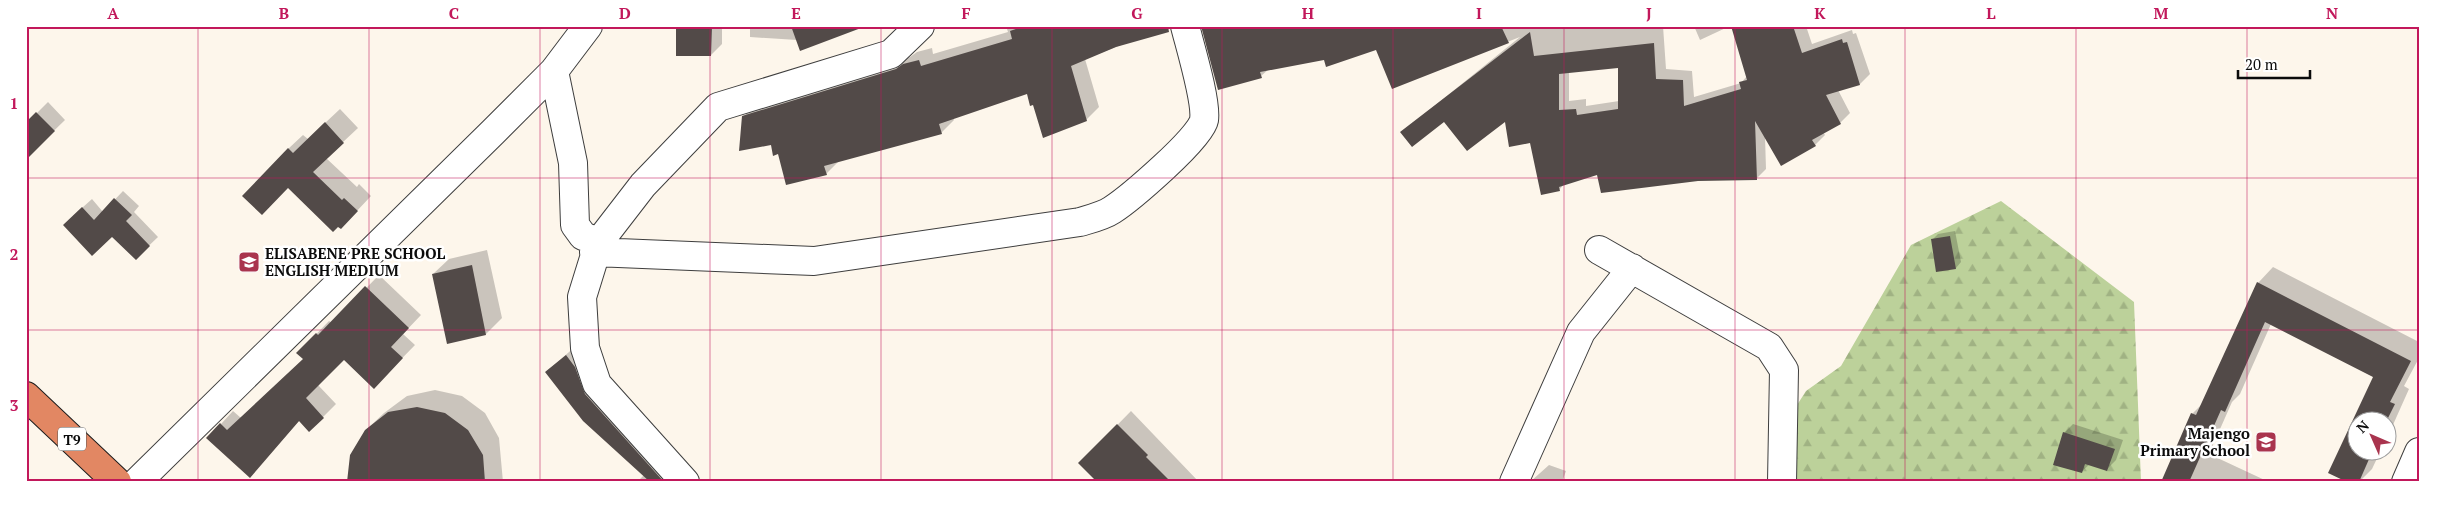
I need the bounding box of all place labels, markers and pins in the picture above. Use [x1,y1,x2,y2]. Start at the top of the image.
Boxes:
place label: ELISABENE PRE SCHOOL ENGLISH MEDIUM [265,243,445,280]
school or university icon: ELISABENE PRE SCHOOL ENGLISH MEDIUM [237,250,261,274]
place label: Majengo Primary School [2140,423,2250,460]
school or university icon: Majengo Primary School [2254,430,2278,454]

